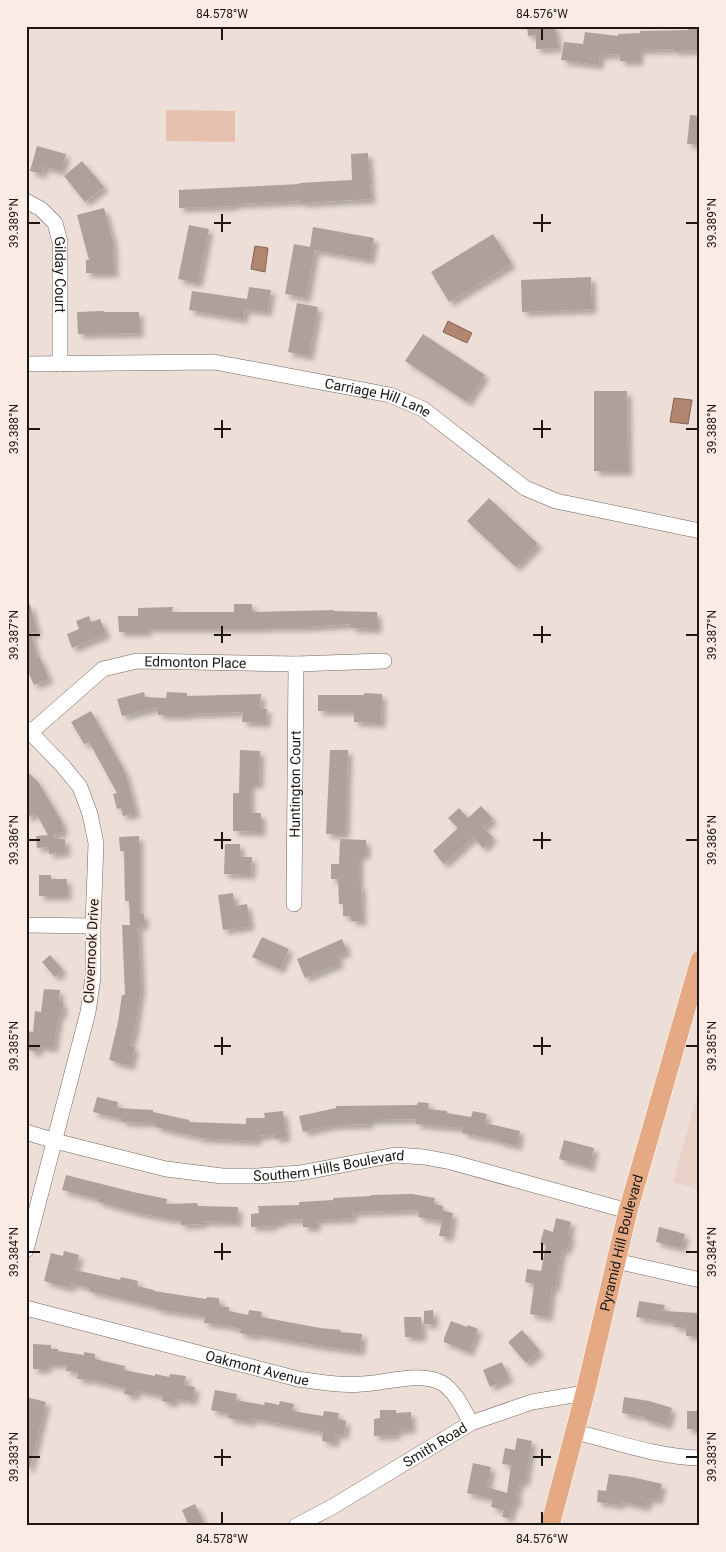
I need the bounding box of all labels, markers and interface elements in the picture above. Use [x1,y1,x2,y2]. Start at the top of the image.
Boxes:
text: 84.578°W [196,7,248,21]
text: 84.576°W [516,7,568,21]
text: 39.389°N [7,198,21,248]
text: 39.389°N [705,198,719,248]
street label: Gilday Court [51,235,69,313]
street label: Carriage Hill Lane [324,375,434,420]
text: 39.388°N [7,404,21,454]
text: 39.388°N [705,404,719,454]
text: 39.387°N [7,610,21,660]
text: 39.387°N [705,610,719,660]
street label: Edmonton Place [144,653,247,671]
street label: Huntington Court [287,730,303,838]
text: 39.386°N [7,815,21,865]
text: 39.386°N [705,815,719,865]
street label: Clovernook Drive [80,898,102,1004]
text: 39.385°N [7,1021,21,1071]
text: 39.385°N [705,1021,719,1071]
street label: Southern Hills Boulevard [253,1147,405,1184]
street label: Pyramid Hill Boulevard [597,1173,646,1313]
text: 39.384°N [7,1227,21,1277]
text: 39.384°N [705,1227,719,1277]
street label: Oakmont Avenue [204,1347,310,1389]
street label: Smith Road [400,1419,470,1470]
text: 39.383°N [7,1432,21,1482]
text: 39.383°N [705,1432,719,1482]
text: 84.578°W [196,1532,248,1546]
text: 84.576°W [516,1532,568,1546]

